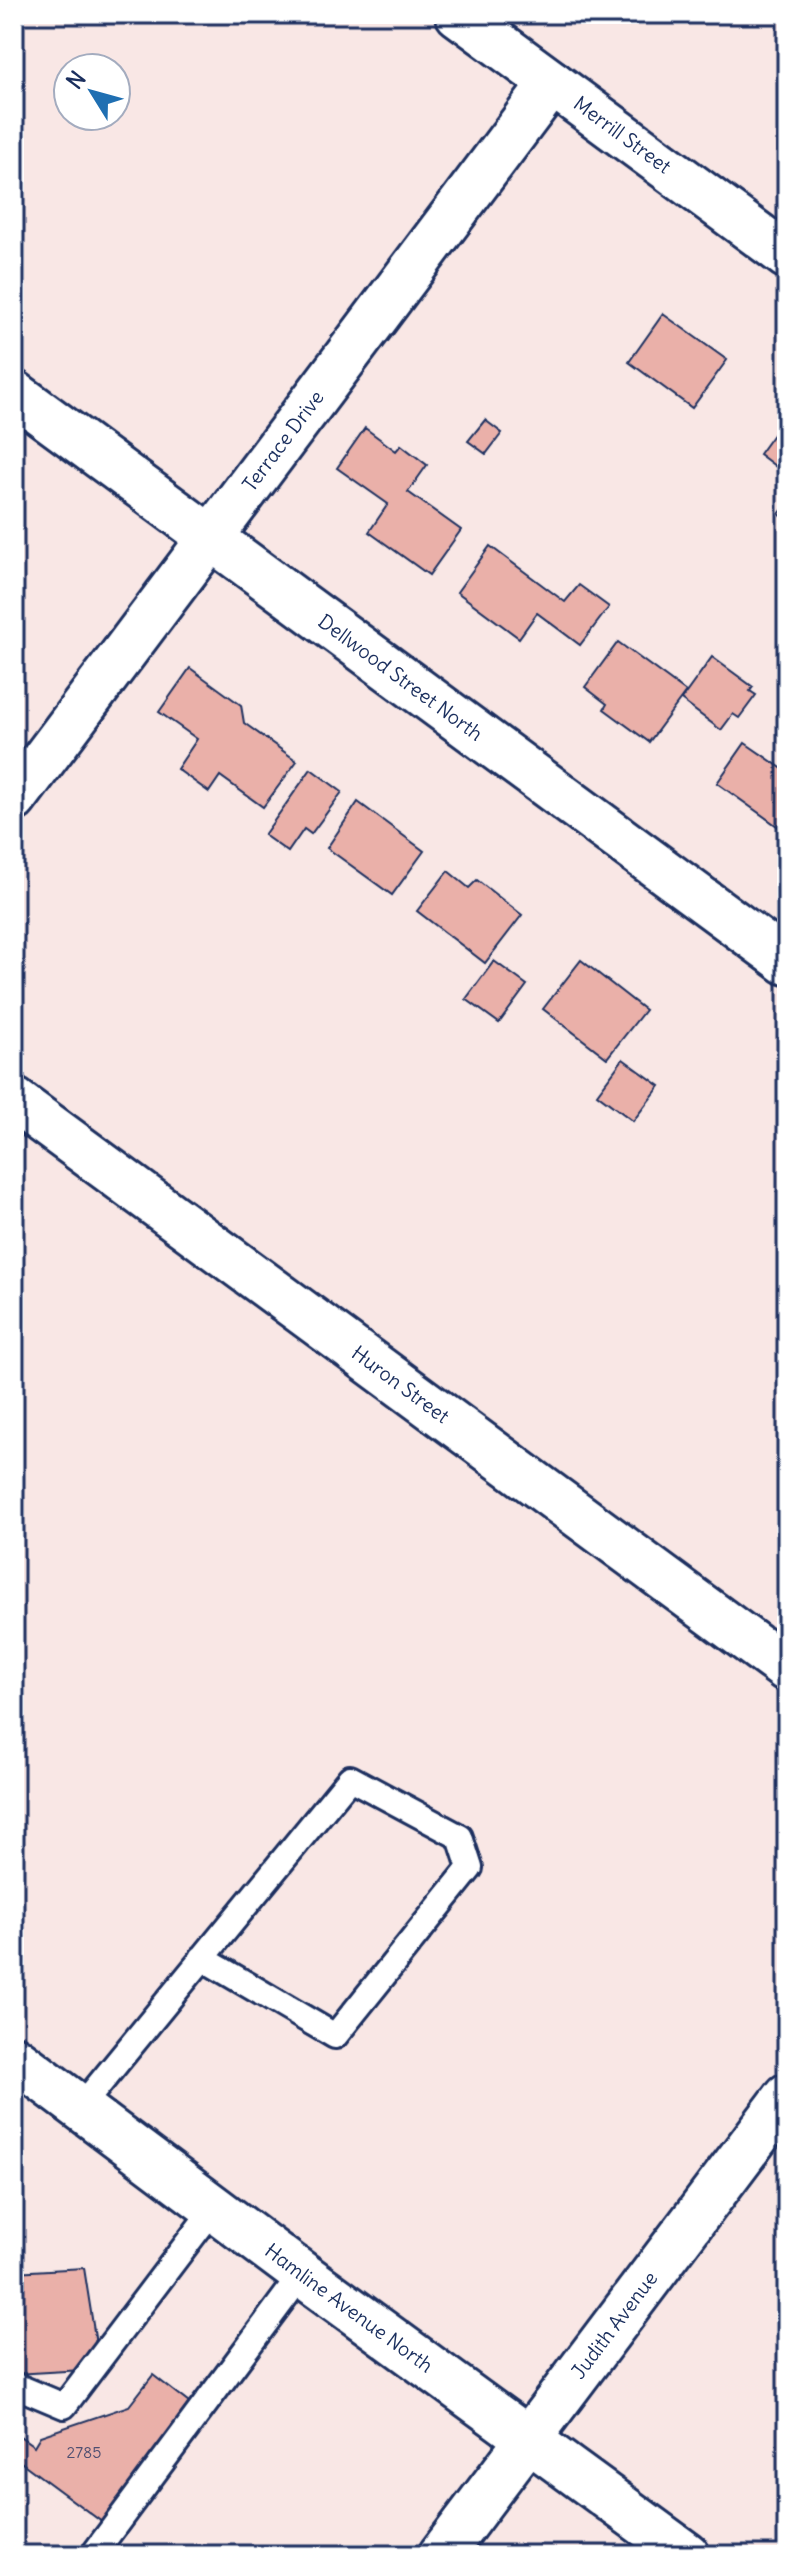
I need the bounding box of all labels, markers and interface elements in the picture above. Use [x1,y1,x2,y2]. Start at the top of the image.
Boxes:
north arrow [52,52,132,132]
text: N [60,65,92,94]
street label: Merrill Street [569,90,676,179]
street label: Terrace Drive [237,385,329,496]
street label: Dellwood Street North [314,608,488,746]
street label: Huron Street [347,1340,455,1428]
street label: Hamline Avenue North [260,2238,438,2378]
street label: Judith Avenue [565,2266,663,2383]
house number: 2785 [66,2442,102,2462]

